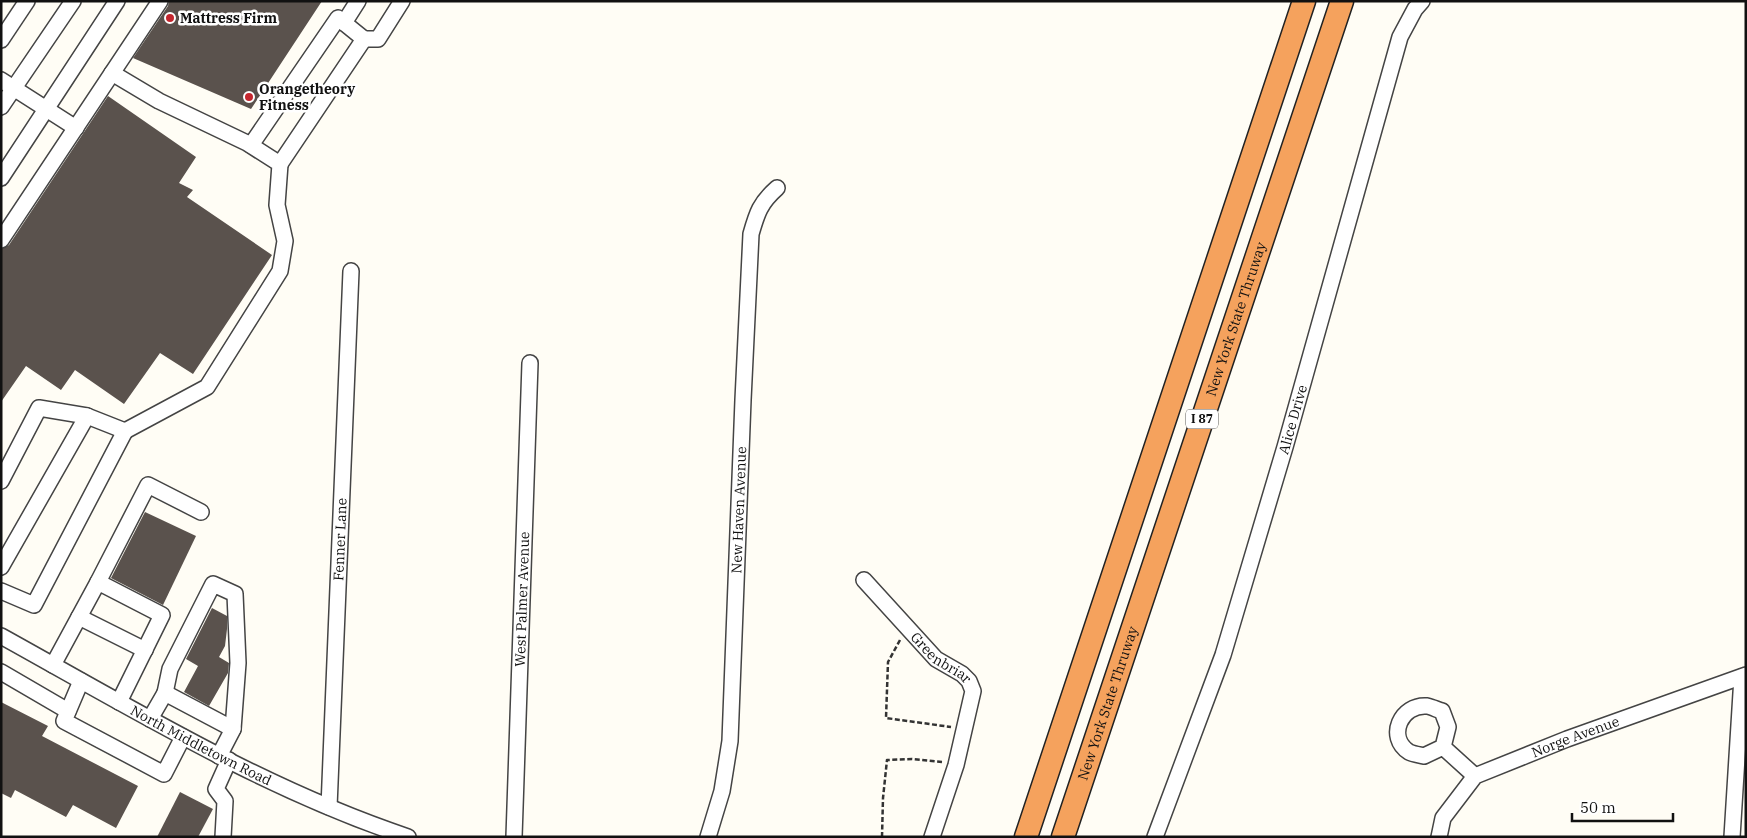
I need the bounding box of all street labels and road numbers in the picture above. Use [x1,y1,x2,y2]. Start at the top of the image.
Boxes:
street label: New York State Thruway [1202,239,1270,398]
street label: Alice Drive [1274,383,1311,456]
road number: I 87 [1186,409,1218,428]
street label: New Haven Avenue [727,446,750,574]
street label: Fenner Lane [329,497,351,581]
street label: West Palmer Avenue [511,531,533,667]
street label: New York State Thruway [1074,623,1142,783]
street label: Greenbriar [907,628,976,688]
street label: North Middletown Road [127,701,275,789]
street label: Norge Avenue [1529,712,1622,761]

